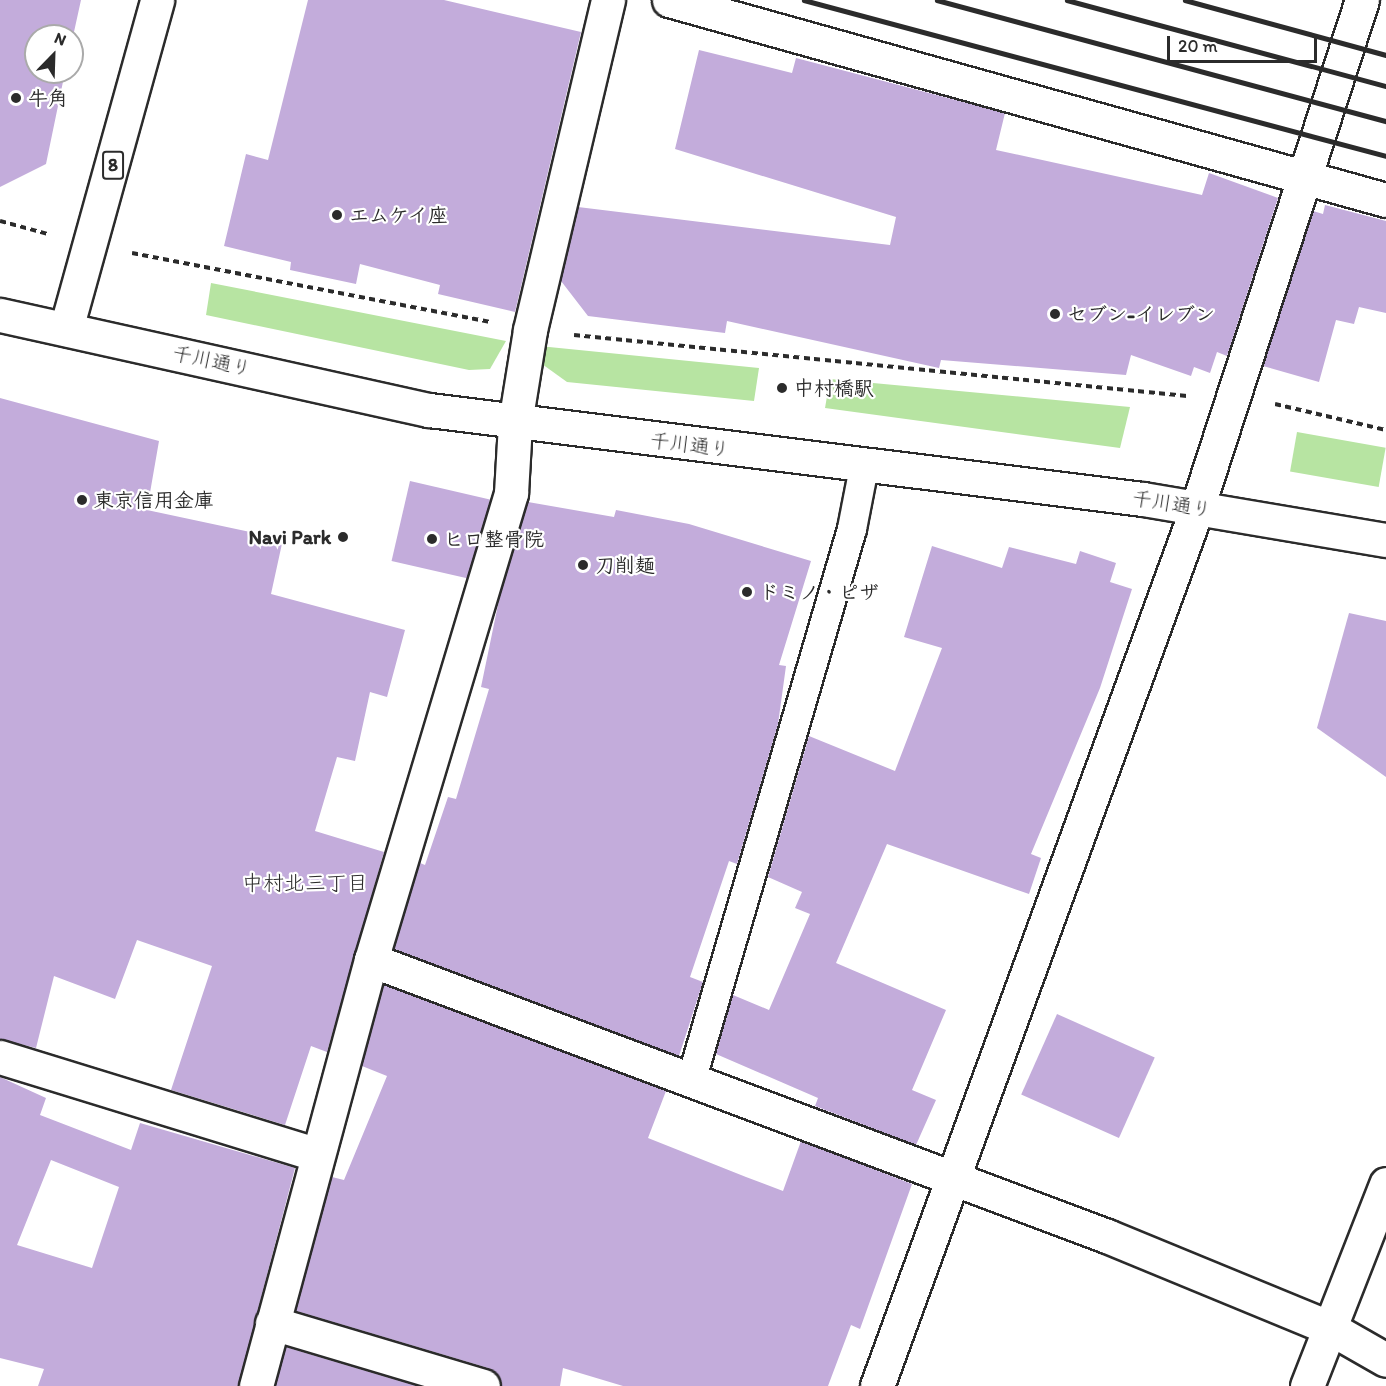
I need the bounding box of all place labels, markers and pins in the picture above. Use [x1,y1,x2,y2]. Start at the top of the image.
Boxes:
place label: 牛角 [28,86,68,110]
marker: 牛角 [9,91,23,105]
place label: エムケイ座 [349,203,449,227]
marker: エムケイ座 [330,208,344,222]
place label: セブン-イレブン [1067,302,1215,326]
marker: セブン-イレブン [1048,307,1062,321]
place label: 中村橋駅 [794,376,874,400]
marker: 中村橋駅 [775,381,789,395]
place label: 東京信用金庫 [94,488,214,512]
marker: 東京信用金庫 [75,493,89,507]
place label: Navi Park [249,525,331,549]
place label: ヒロ整骨院 [444,527,544,551]
marker: Navi Park [336,530,350,544]
marker: ヒロ整骨院 [425,532,439,546]
place label: 刀削麺 [595,553,655,577]
marker: 刀削麺 [576,558,590,572]
place label: ドミノ・ピザ [759,580,879,604]
marker: ドミノ・ピザ [740,585,754,599]

